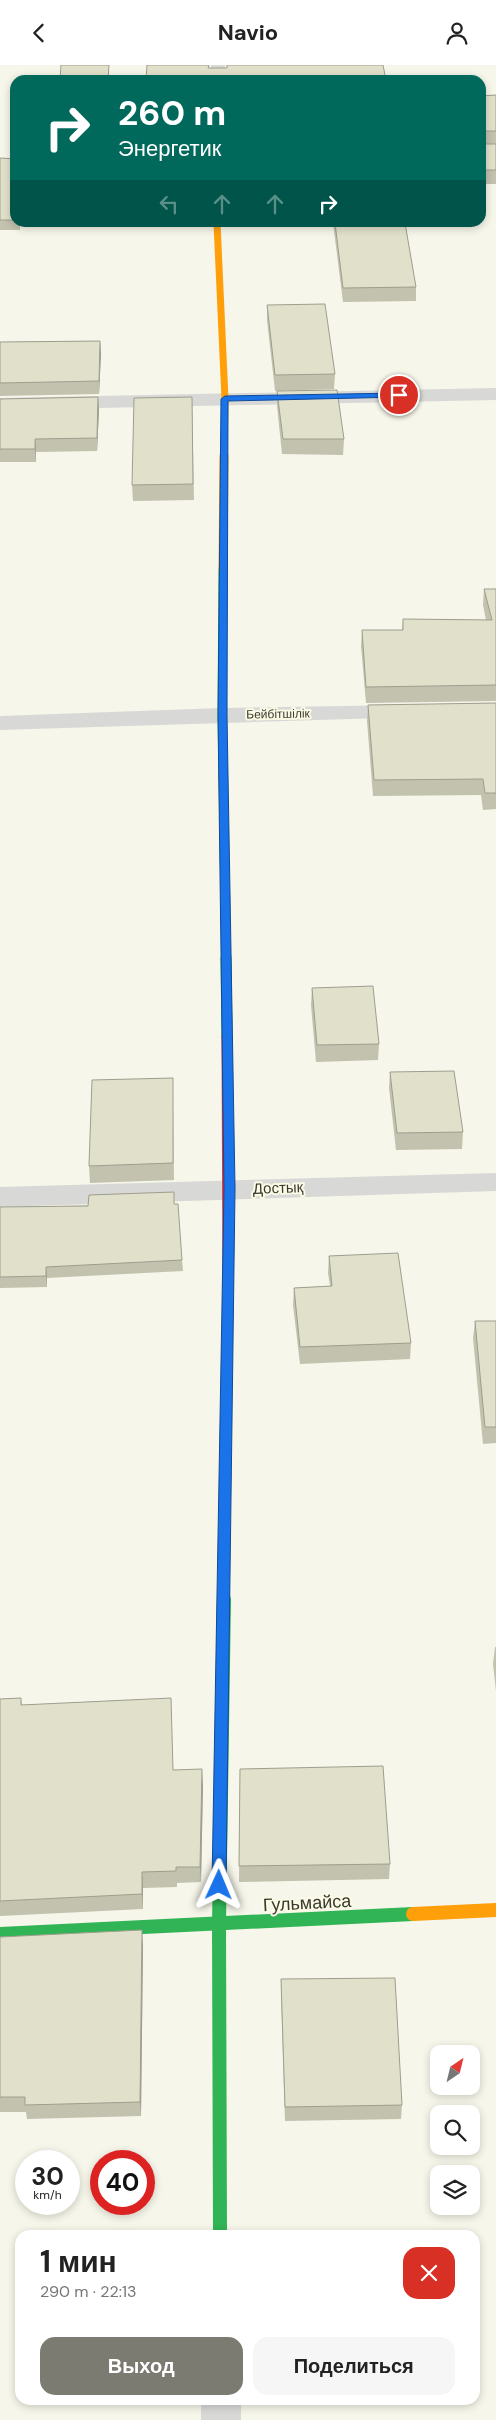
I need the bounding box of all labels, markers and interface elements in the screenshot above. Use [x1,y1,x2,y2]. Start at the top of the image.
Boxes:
text: Navio [218,18,278,47]
icon: back [25,19,53,47]
icon: person [443,19,471,47]
text: 260 m [118,90,226,136]
icon: right [35,95,100,160]
text: Энергетик [118,134,221,163]
icon: left [155,190,183,218]
icon: ahead [208,190,236,218]
icon: ahead [261,190,289,218]
icon: right [314,190,342,218]
pin [378,374,420,416]
icon: arrive [385,381,413,409]
street label: Бейбітшілік [246,705,311,723]
street label: Достық [252,1177,304,1199]
position arrow [192,1858,244,1910]
street label: Гульмайса [262,1889,353,1917]
north arrow [430,2045,480,2095]
map controls [430,2045,480,2215]
button: search [430,2105,480,2155]
speed limit sign: 40 [90,2150,155,2215]
text: 30 [31,2160,64,2193]
button: layers [430,2165,480,2215]
text: km/h [33,2187,62,2203]
text: 1 мин [40,2242,117,2281]
button: close [403,2247,455,2299]
text: 290 m · 22:13 [40,2281,136,2302]
button: Выход [40,2337,243,2395]
button: Поделиться [253,2337,455,2395]

